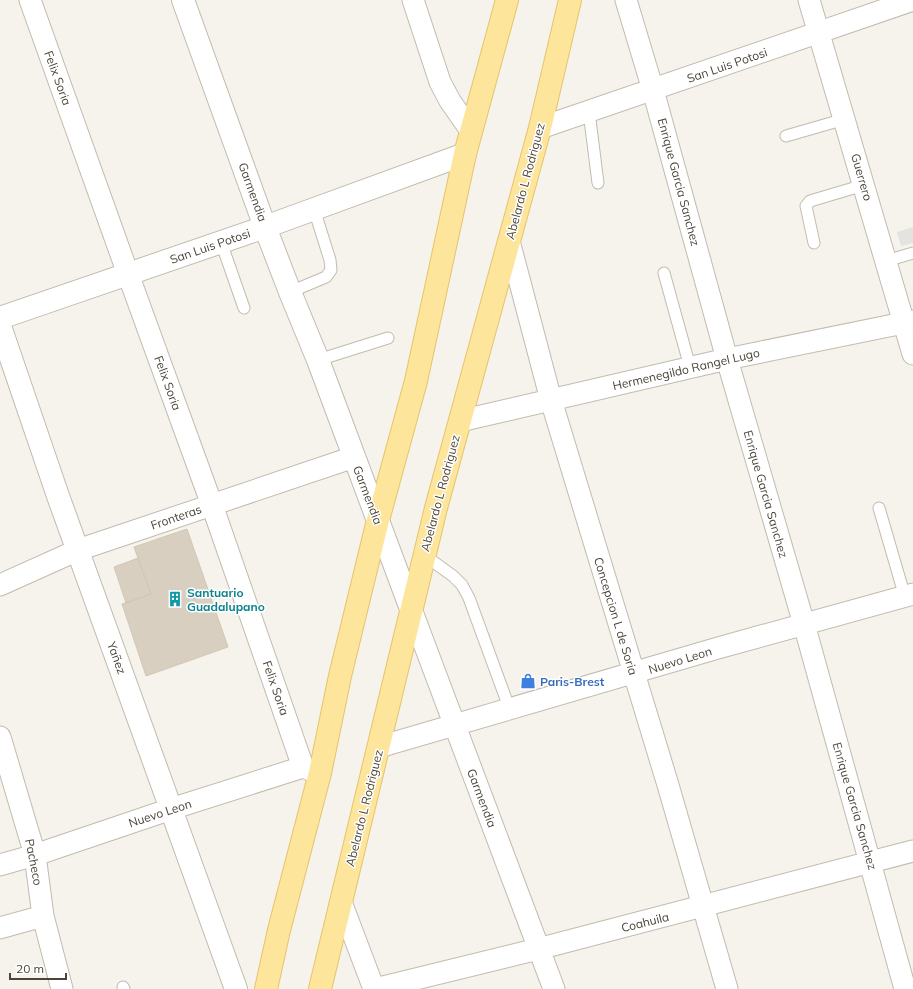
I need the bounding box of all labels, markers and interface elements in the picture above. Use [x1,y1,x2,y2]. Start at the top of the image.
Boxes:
street label: San Luis Potosi [685,44,769,86]
street label: Felix Soria [41,49,75,107]
street label: Enrique Garcia Sanchez [655,116,703,248]
street label: Abelardo L Rodriguez [502,121,548,241]
street label: Guerrero [848,152,876,203]
street label: Garmendia [235,160,271,224]
street label: San Luis Potosi [168,225,252,267]
street label: Hermenegildo Rangel Lugo [611,345,761,393]
street label: Felix Soria [151,354,185,412]
street label: Enrique Garcia Sanchez [741,429,791,559]
street label: Abelardo L Rodriguez [417,433,463,553]
street label: Garmendia [350,464,386,526]
street label: Fronteras [149,501,203,533]
street label: Concepcion L de Soria [591,555,641,677]
place label: Santuario Guadalupano [187,585,265,614]
building icon: Santuario Guadalupano [166,590,184,608]
street label: Yañez [104,639,130,676]
street label: Nuevo Leon [646,643,714,677]
street label: Felix Soria [260,659,292,717]
shop icon: Paris-Brest [519,672,537,690]
place label: Paris-Brest [540,674,605,689]
street label: Enrique Garcia Sanchez [830,741,880,871]
street label: Abelardo L Rodriguez [342,748,386,868]
street label: Garmendia [464,767,500,829]
street label: Nuevo Leon [127,796,193,830]
street label: Pacheco [22,838,46,887]
street label: Coahuila [620,909,670,935]
scale bar [10,955,66,981]
text: 20 m [16,961,44,976]

